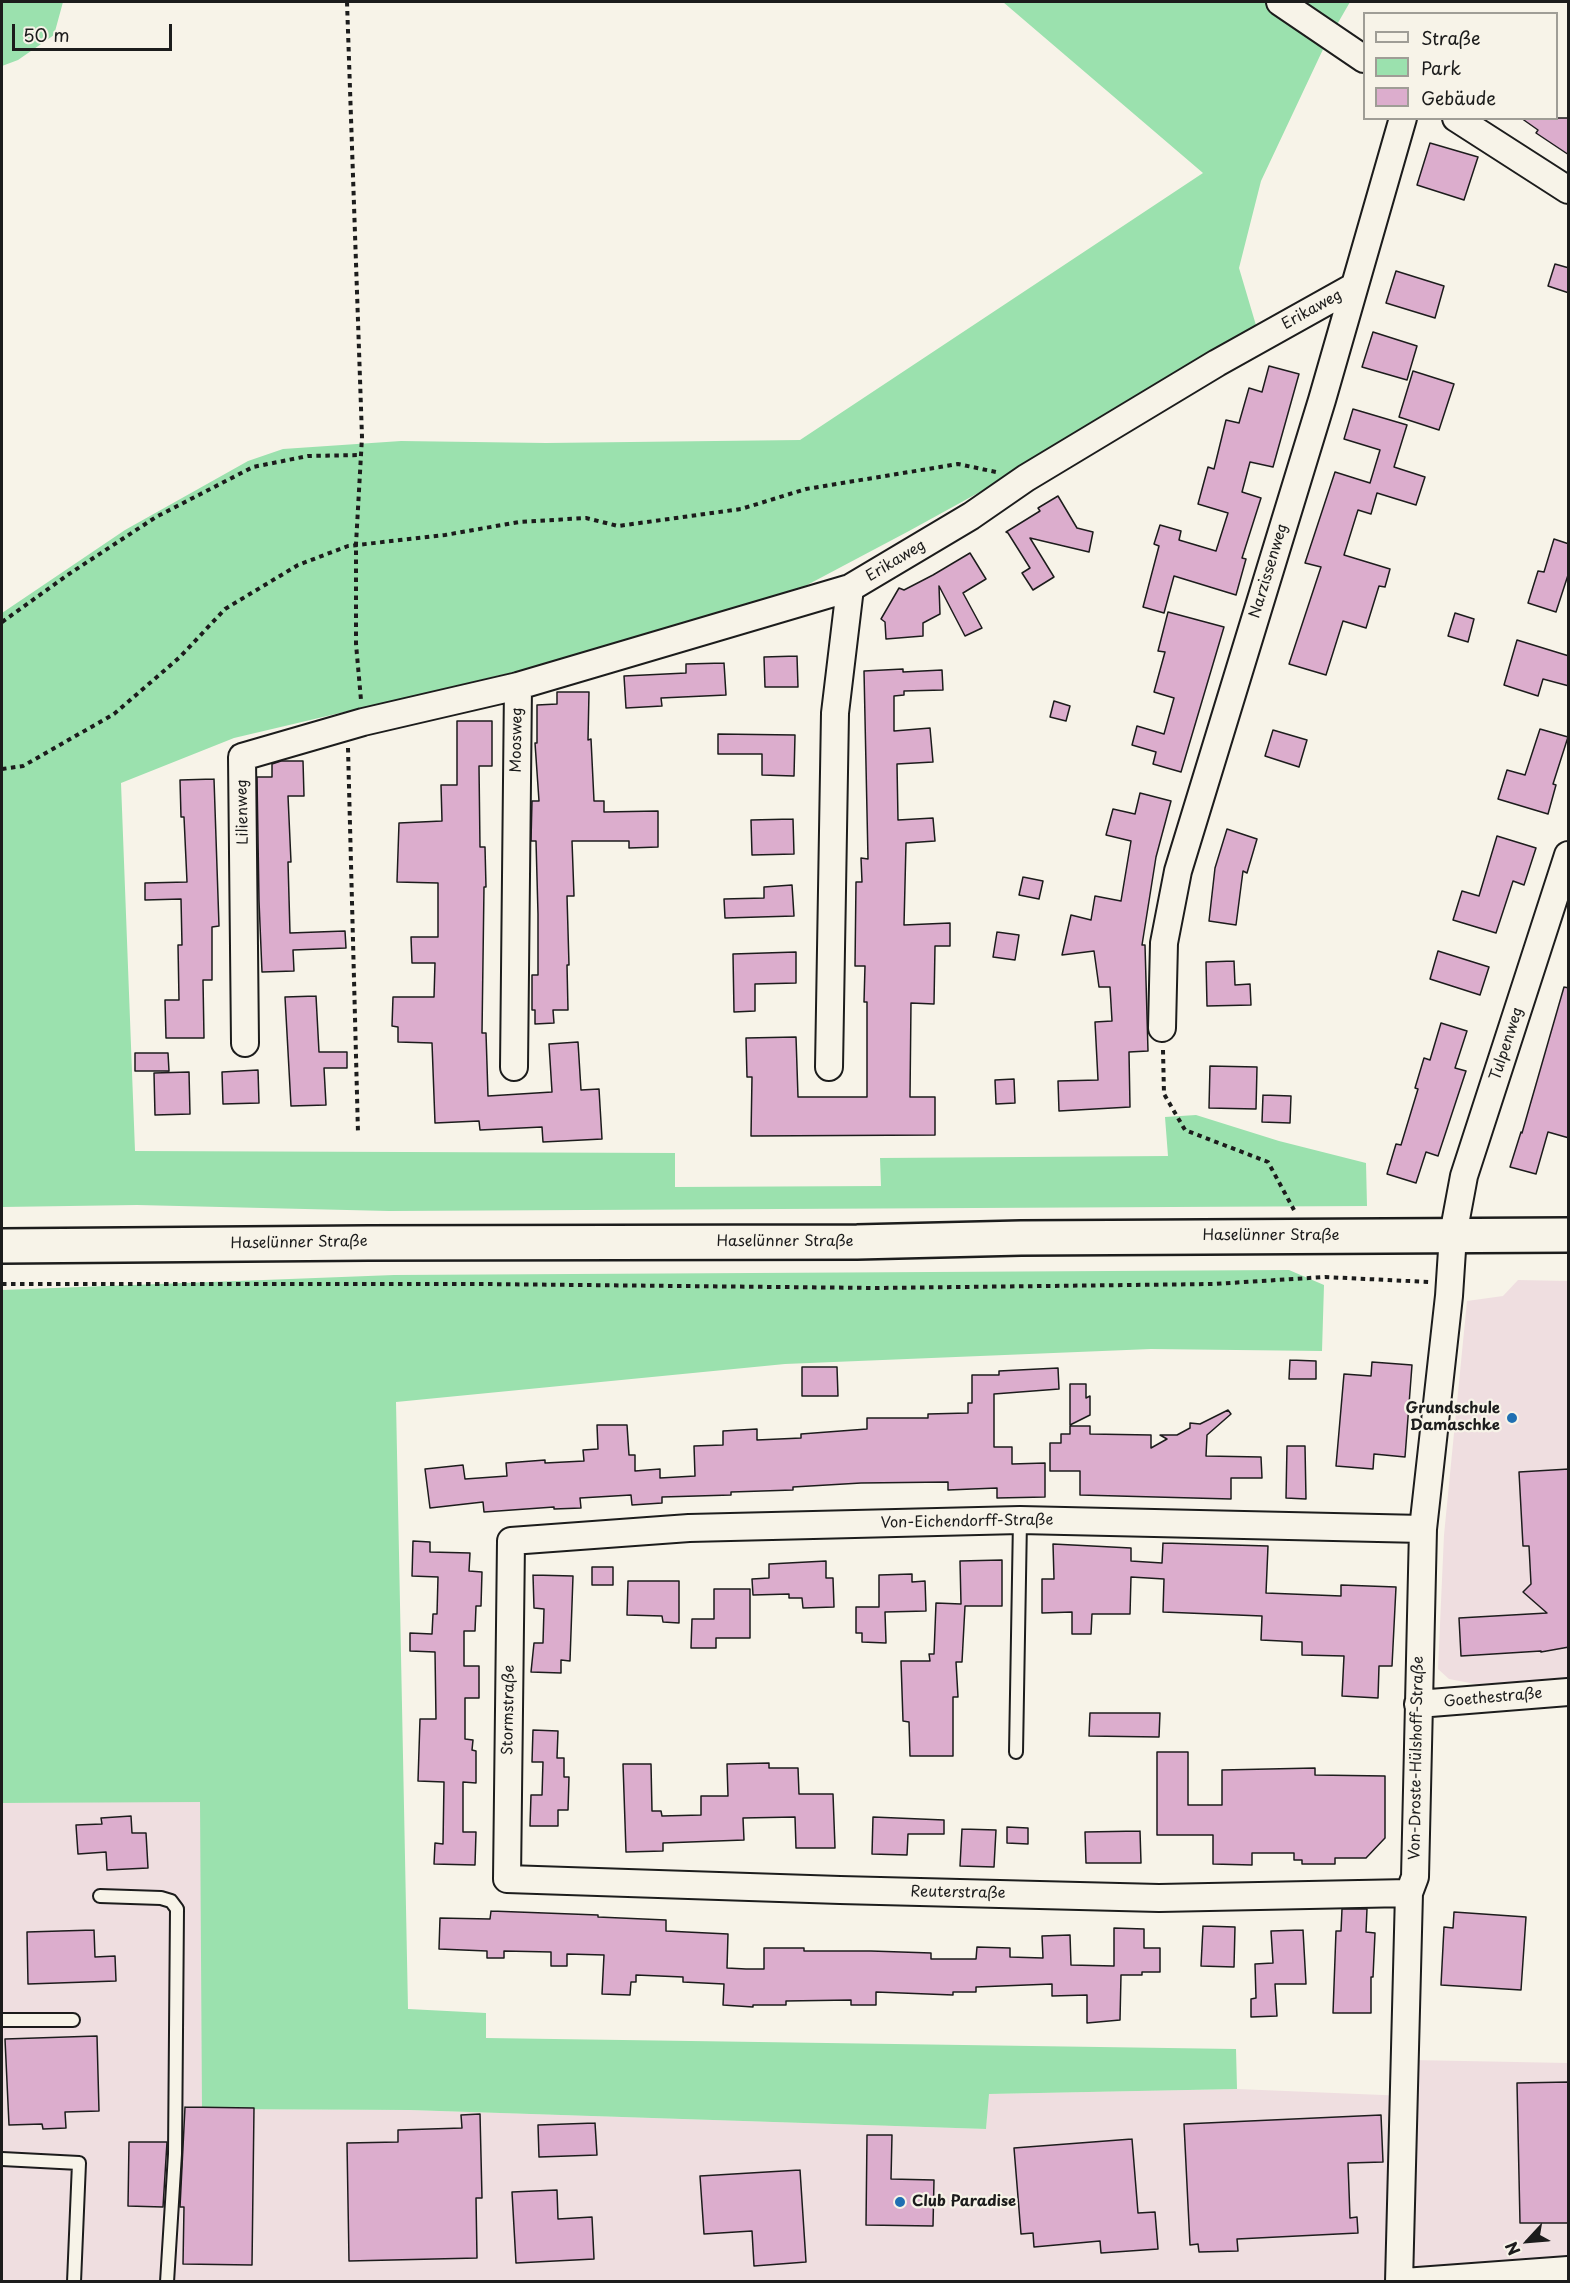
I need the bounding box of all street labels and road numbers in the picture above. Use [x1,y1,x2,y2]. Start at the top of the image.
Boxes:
street label: Erikaweg [1279,286,1345,334]
street label: Narzissenweg [1246,522,1292,620]
street label: Erikaweg [863,536,929,586]
street label: Moosweg [507,707,527,773]
street label: Lilienweg [233,779,253,845]
street label: Tulpenweg [1487,1005,1527,1083]
street label: Haselünner Straße [1202,1227,1340,1245]
street label: Haselünner Straße [230,1233,368,1253]
street label: Haselünner Straße [716,1233,854,1251]
street label: Von-Eichendorff-Straße [881,1511,1053,1533]
street label: Von-Droste-Hülshoff-Straße [1406,1656,1428,1860]
street label: Stormstraße [499,1665,519,1755]
street label: Goethestraße [1443,1685,1543,1711]
street label: Reuterstraße [910,1883,1006,1903]

